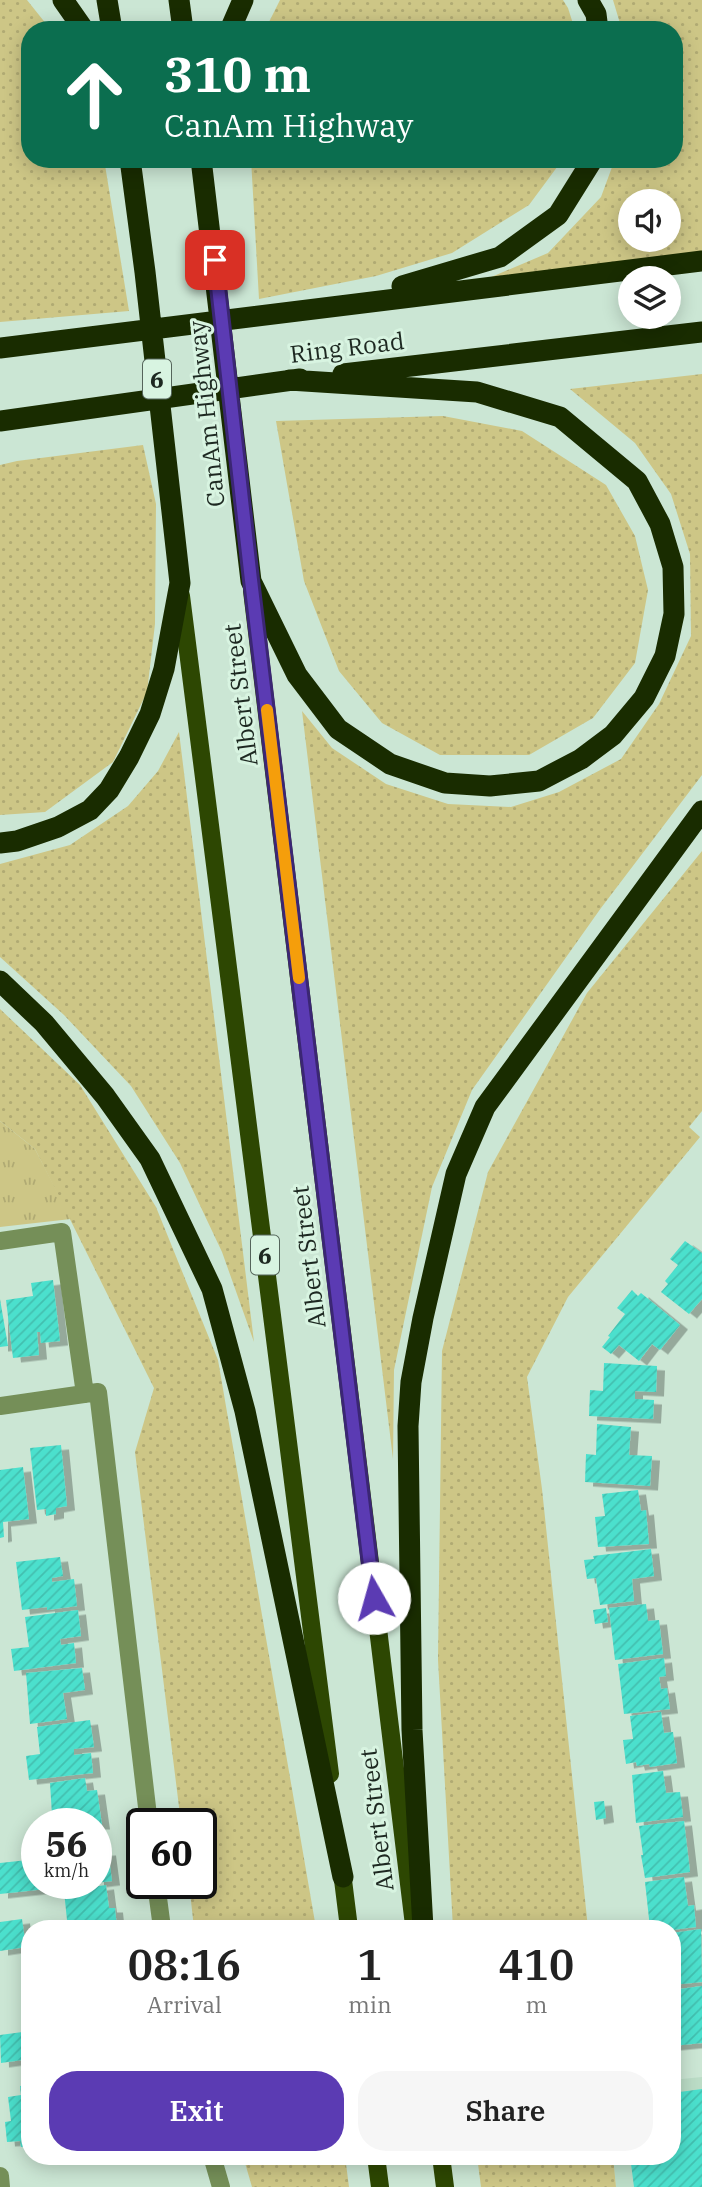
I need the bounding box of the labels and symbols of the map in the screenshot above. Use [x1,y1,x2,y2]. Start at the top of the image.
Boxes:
pin [185,230,245,290]
street label: CanAm Highway [180,319,232,509]
street label: Ring Road [288,324,406,370]
road number: 6 [143,360,171,398]
street label: Albert Street [215,622,265,768]
street label: Albert Street [283,1184,333,1330]
road number: 6 [251,1236,279,1274]
position arrow [337,1561,411,1635]
street label: Albert Street [351,1747,401,1893]
speed limit sign: 60 [126,1808,217,1899]

